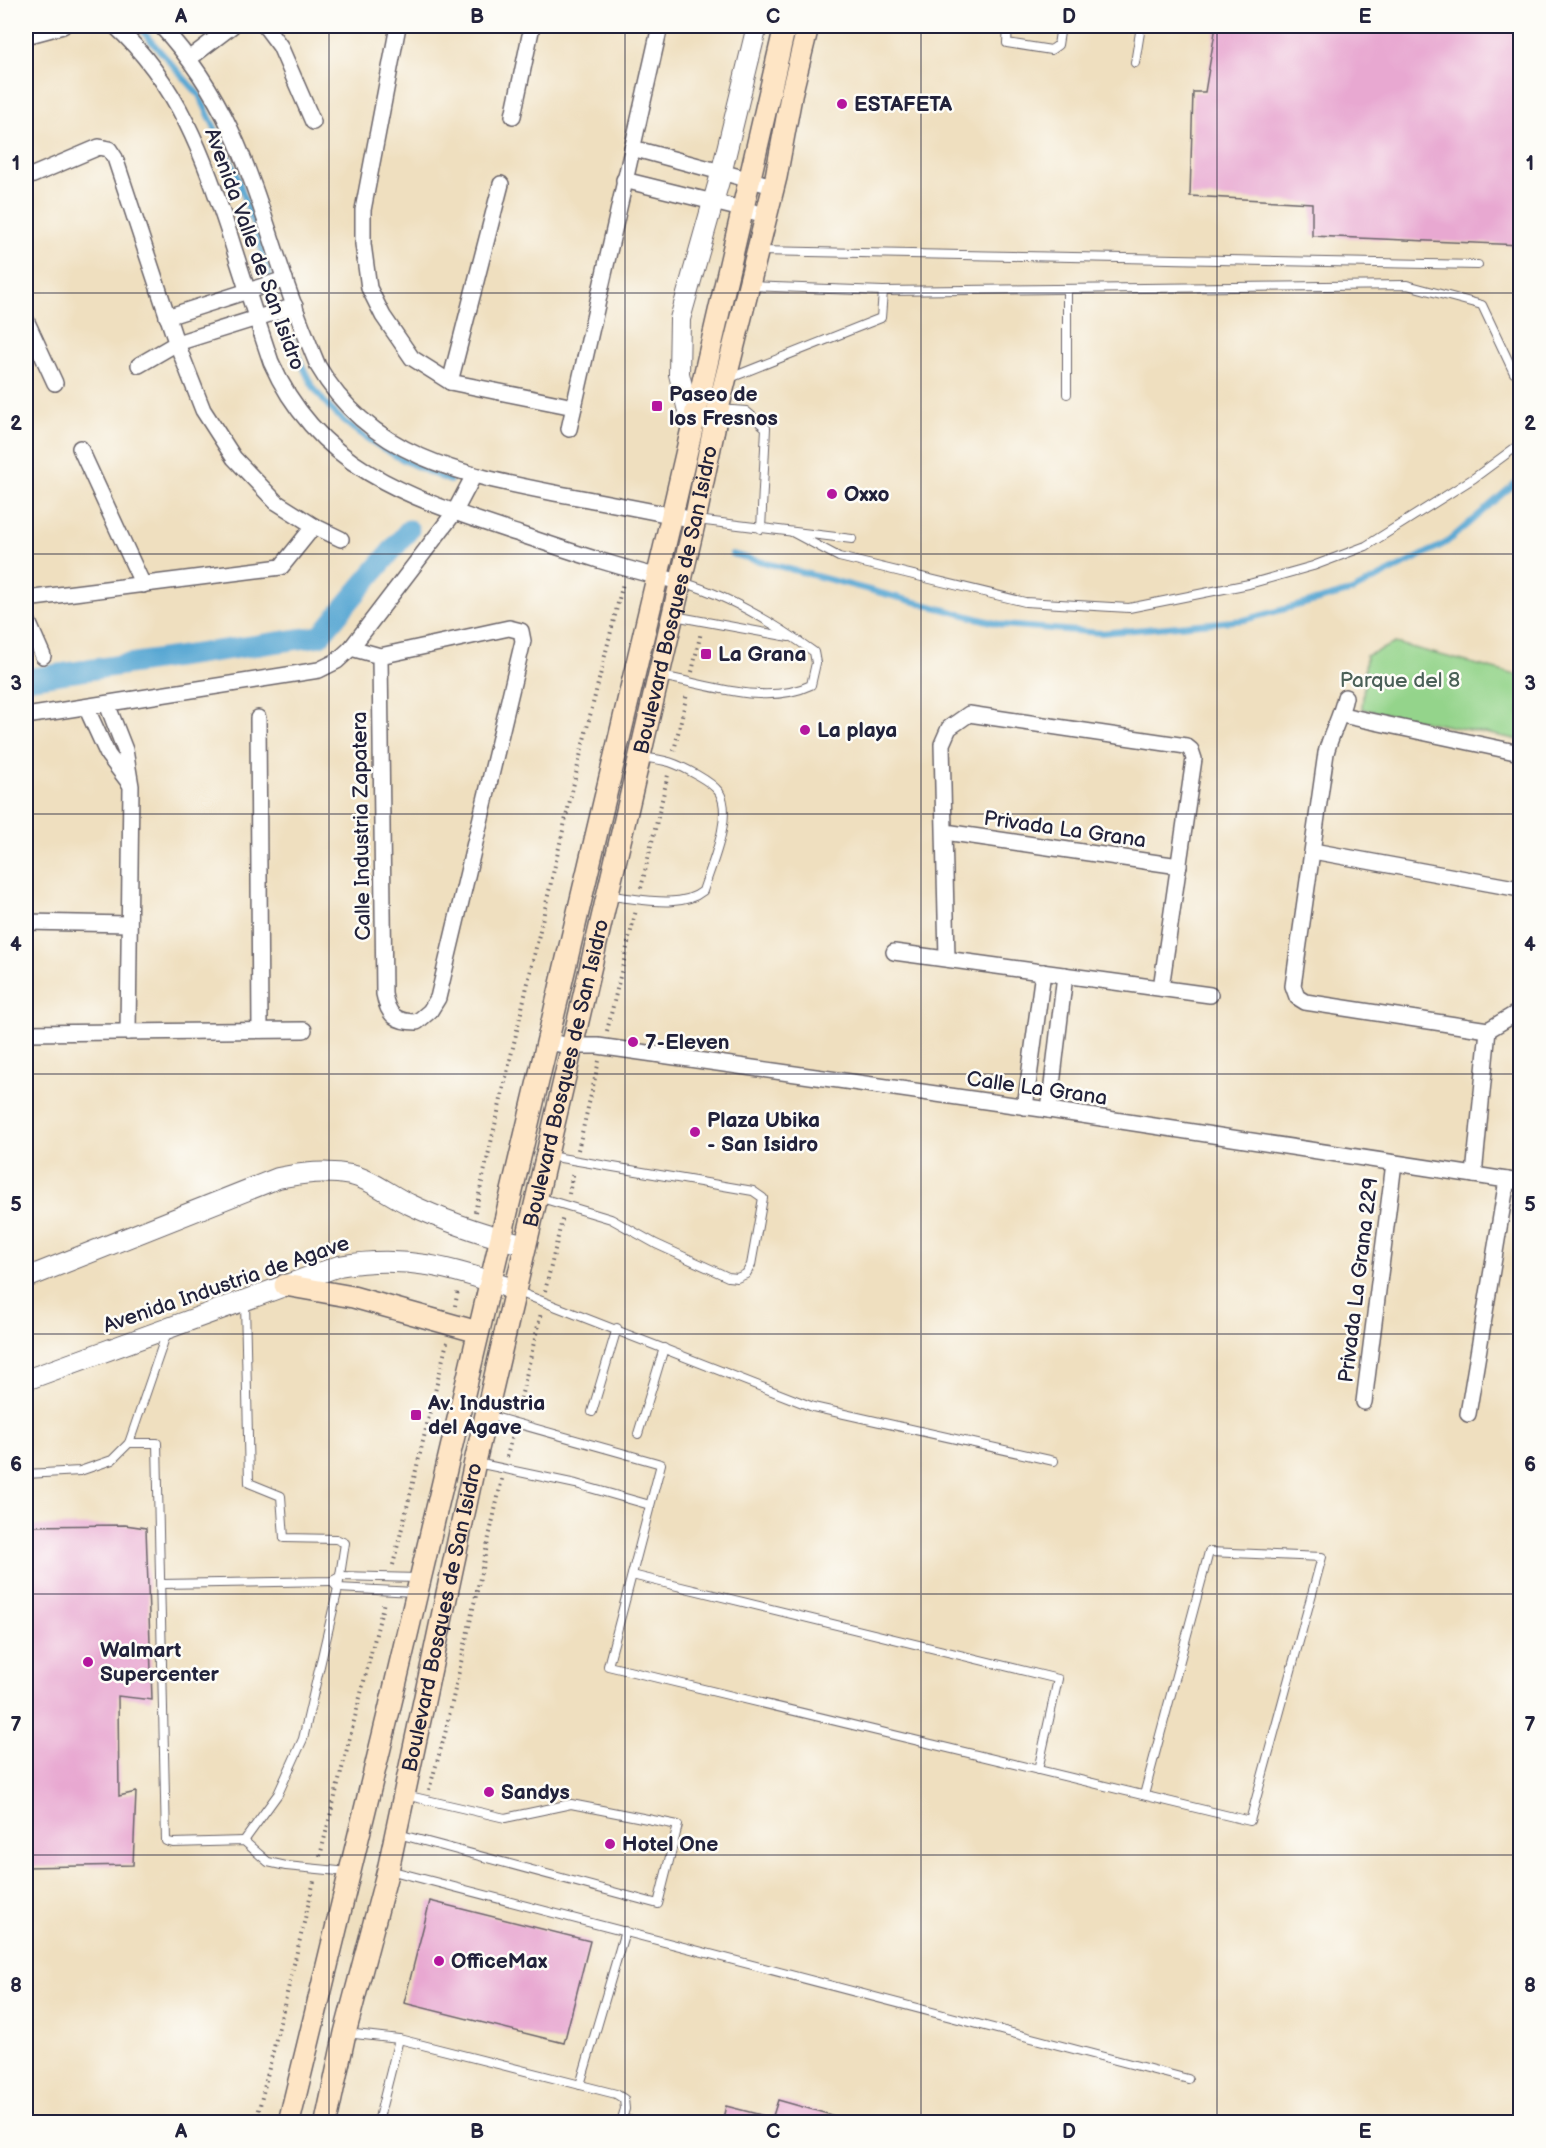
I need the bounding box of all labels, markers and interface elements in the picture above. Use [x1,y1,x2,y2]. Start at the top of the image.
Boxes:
text: A [174,5,188,29]
text: B [470,5,484,29]
text: C [766,5,780,29]
text: D [1062,5,1076,29]
text: E [1359,5,1372,29]
place label: ESTAFETA [854,92,952,117]
marker: ESTAFETA [835,97,849,111]
street label: Avenida Valle de San Isidro [199,125,310,374]
text: 1 [12,152,20,176]
text: 1 [1526,152,1534,176]
place label: Paseo de los Fresnos [669,382,778,431]
marker: Paseo de los Fresnos [650,399,664,413]
text: 2 [10,412,22,436]
text: 2 [1524,412,1536,436]
street label: Boulevard Bosques de San Isidro [629,443,723,757]
place label: Oxxo [844,482,890,507]
marker: Oxxo [825,487,839,501]
place label: La Grana [718,642,807,667]
marker: La Grana [699,647,713,661]
park label: Parque del 8 [1340,668,1460,693]
text: 3 [10,672,22,696]
text: 3 [1524,672,1536,696]
street label: Calle Industria Zapatera [347,711,376,941]
place label: La playa [817,718,897,743]
marker: La playa [798,723,812,737]
street label: Privada La Grana [982,806,1148,853]
street label: Boulevard Bosques de San Isidro [518,917,614,1230]
text: 4 [10,933,22,957]
text: 4 [1524,933,1536,957]
place label: 7-Eleven [645,1030,730,1055]
marker: 7-Eleven [626,1035,640,1049]
street label: Calle La Grana [965,1066,1109,1111]
place label: Plaza Ubika - San Isidro [707,1108,820,1157]
marker: Plaza Ubika - San Isidro [688,1125,702,1139]
street label: Privada La Grana 229 [1334,1176,1383,1384]
text: 5 [10,1193,22,1217]
text: 5 [1524,1193,1536,1217]
street label: Avenida Industria de Agave [100,1231,353,1338]
place label: Av. Industria del Agave [427,1391,545,1440]
marker: Av. Industria del Agave [409,1408,423,1422]
text: 6 [10,1453,22,1477]
text: 6 [1524,1453,1536,1477]
street label: Boulevard Bosques de San Isidro [397,1460,488,1774]
place label: Walmart Supercenter [100,1638,220,1687]
marker: Walmart Supercenter [81,1655,95,1669]
text: 7 [10,1713,22,1737]
text: 7 [1524,1713,1536,1737]
place label: Sandys [501,1780,570,1805]
marker: Sandys [482,1785,496,1799]
place label: Hotel One [622,1832,718,1857]
marker: Hotel One [603,1837,617,1851]
place label: OfficeMax [451,1949,548,1974]
marker: OfficeMax [432,1954,446,1968]
text: 8 [10,1974,22,1998]
text: 8 [1524,1974,1536,1998]
text: A [174,2120,188,2144]
text: B [470,2120,484,2144]
text: C [766,2120,780,2144]
text: D [1062,2120,1076,2144]
text: E [1359,2120,1372,2144]

